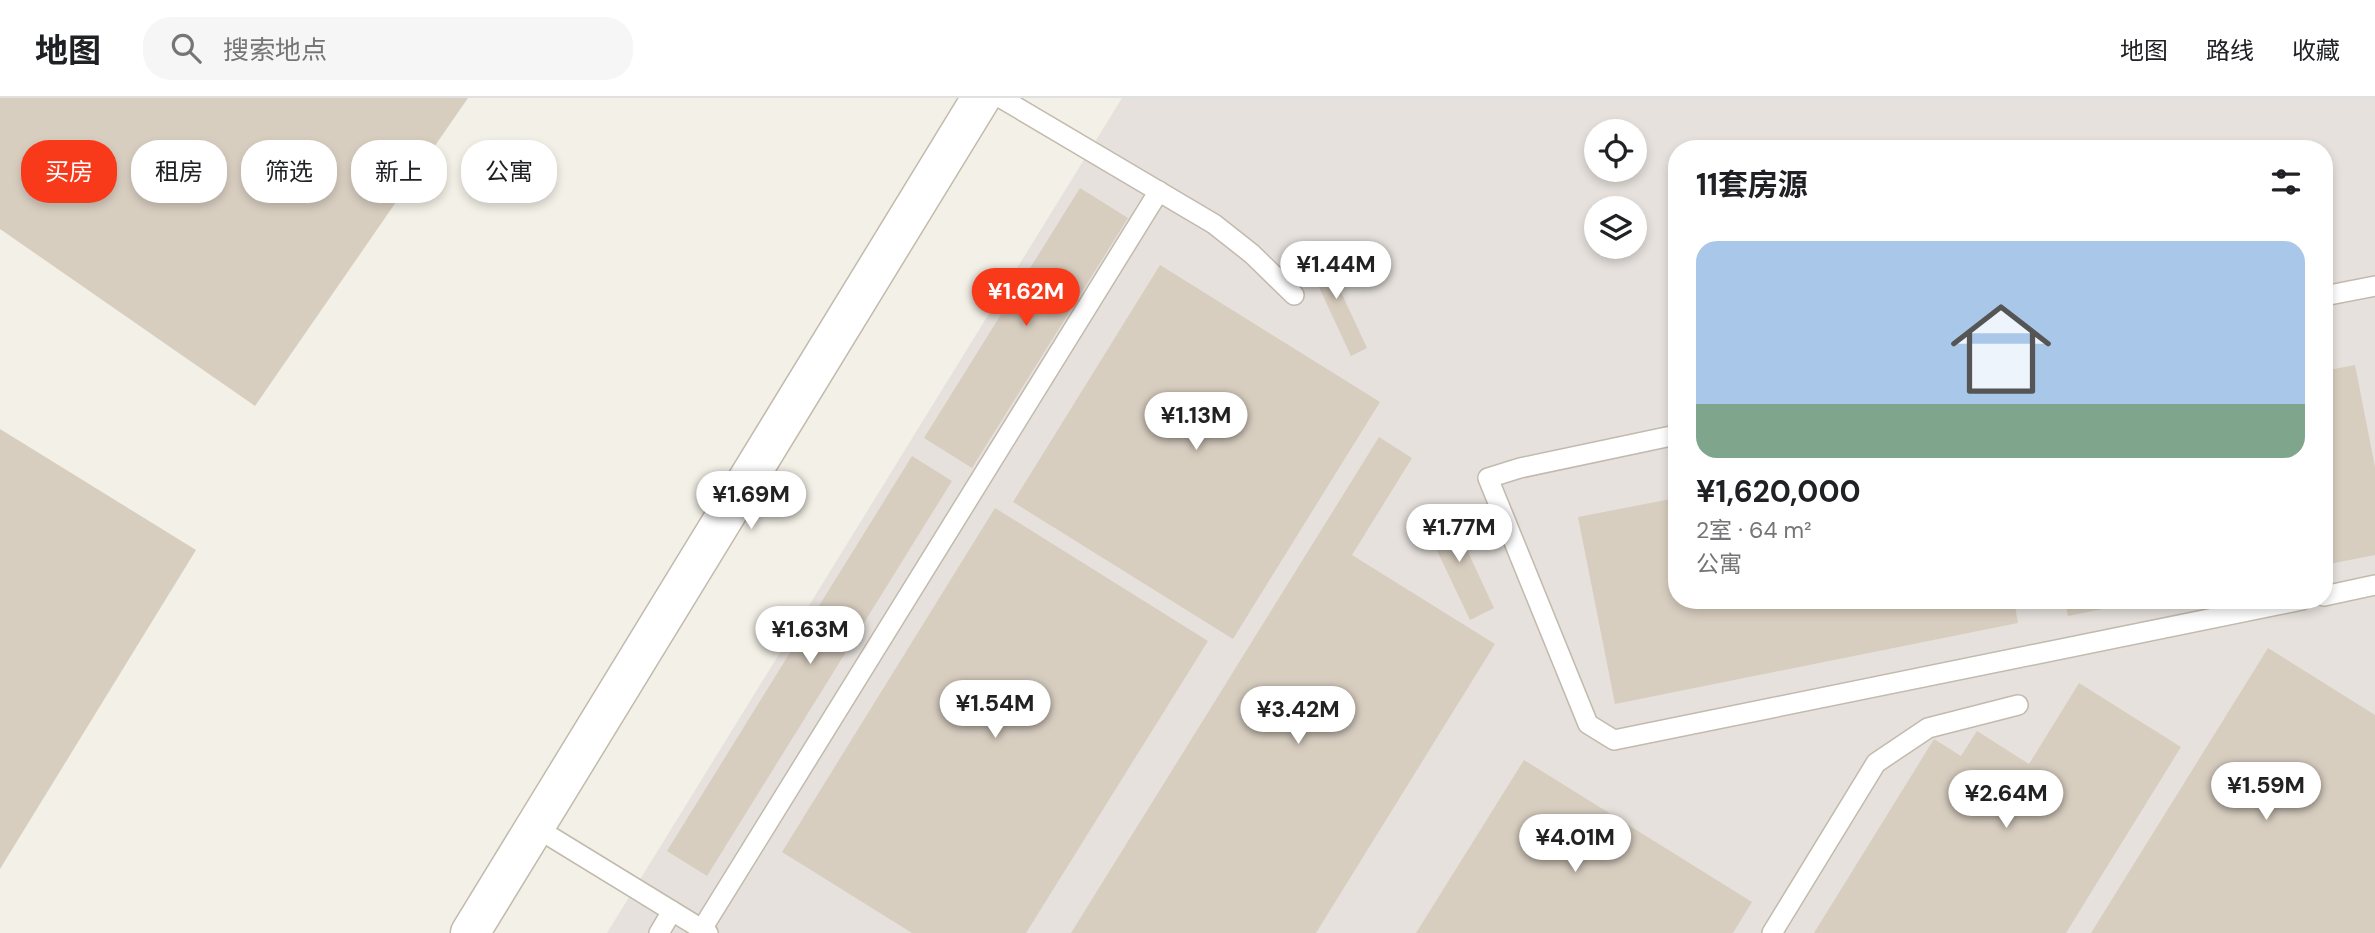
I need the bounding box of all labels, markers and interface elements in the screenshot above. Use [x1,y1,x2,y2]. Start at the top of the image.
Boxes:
search box [143,17,633,80]
text: 地图 [35,29,101,72]
icon: search [167,29,205,67]
text: 搜索地点 [223,33,327,67]
text: 地图 [2120,35,2168,66]
text: 路线 [2206,35,2254,66]
text: 收藏 [2292,35,2340,66]
map controls [1584,119,1647,259]
button: locate [1584,119,1647,182]
chip: 买房 [21,140,117,203]
chip: 租房 [131,140,227,203]
chip: 筛选 [241,140,337,203]
chip: 新上 [351,140,447,203]
chip: 公寓 [461,140,557,203]
icon: filters [2267,163,2305,201]
text: 11套房源 [1696,165,1808,204]
button: layers [1584,196,1647,259]
pin: ¥1.44M [1279,242,1393,301]
text: ¥1.44M [1296,249,1376,279]
pin: ¥1.62M [969,268,1083,328]
text: ¥1.62M [988,276,1064,306]
icon: home [1938,286,2064,412]
pin: ¥1.13M [1139,392,1253,452]
text: ¥1.13M [1161,400,1231,430]
pin: ¥1.69M [694,472,808,531]
text: ¥1,620,000 [1696,472,1861,511]
text: ¥1.69M [712,479,790,509]
pin: ¥1.77M [1402,504,1516,564]
text: ¥1.77M [1422,512,1496,542]
text: 2室 · 64 m² [1696,515,1812,545]
text: 公寓 [1696,549,1742,579]
pin: ¥1.63M [753,606,867,666]
text: ¥1.63M [771,614,849,644]
pin: ¥1.54M [938,680,1052,740]
pin: ¥3.42M [1241,686,1355,746]
text: ¥1.54M [956,688,1034,718]
text: ¥3.42M [1256,694,1340,724]
pin: ¥1.59M [2209,762,2323,822]
pin: ¥2.64M [1949,770,2063,830]
text: ¥1.59M [2227,770,2305,800]
text: ¥2.64M [1964,778,2048,808]
pin: ¥4.01M [1518,814,1632,874]
text: ¥4.01M [1535,822,1615,852]

